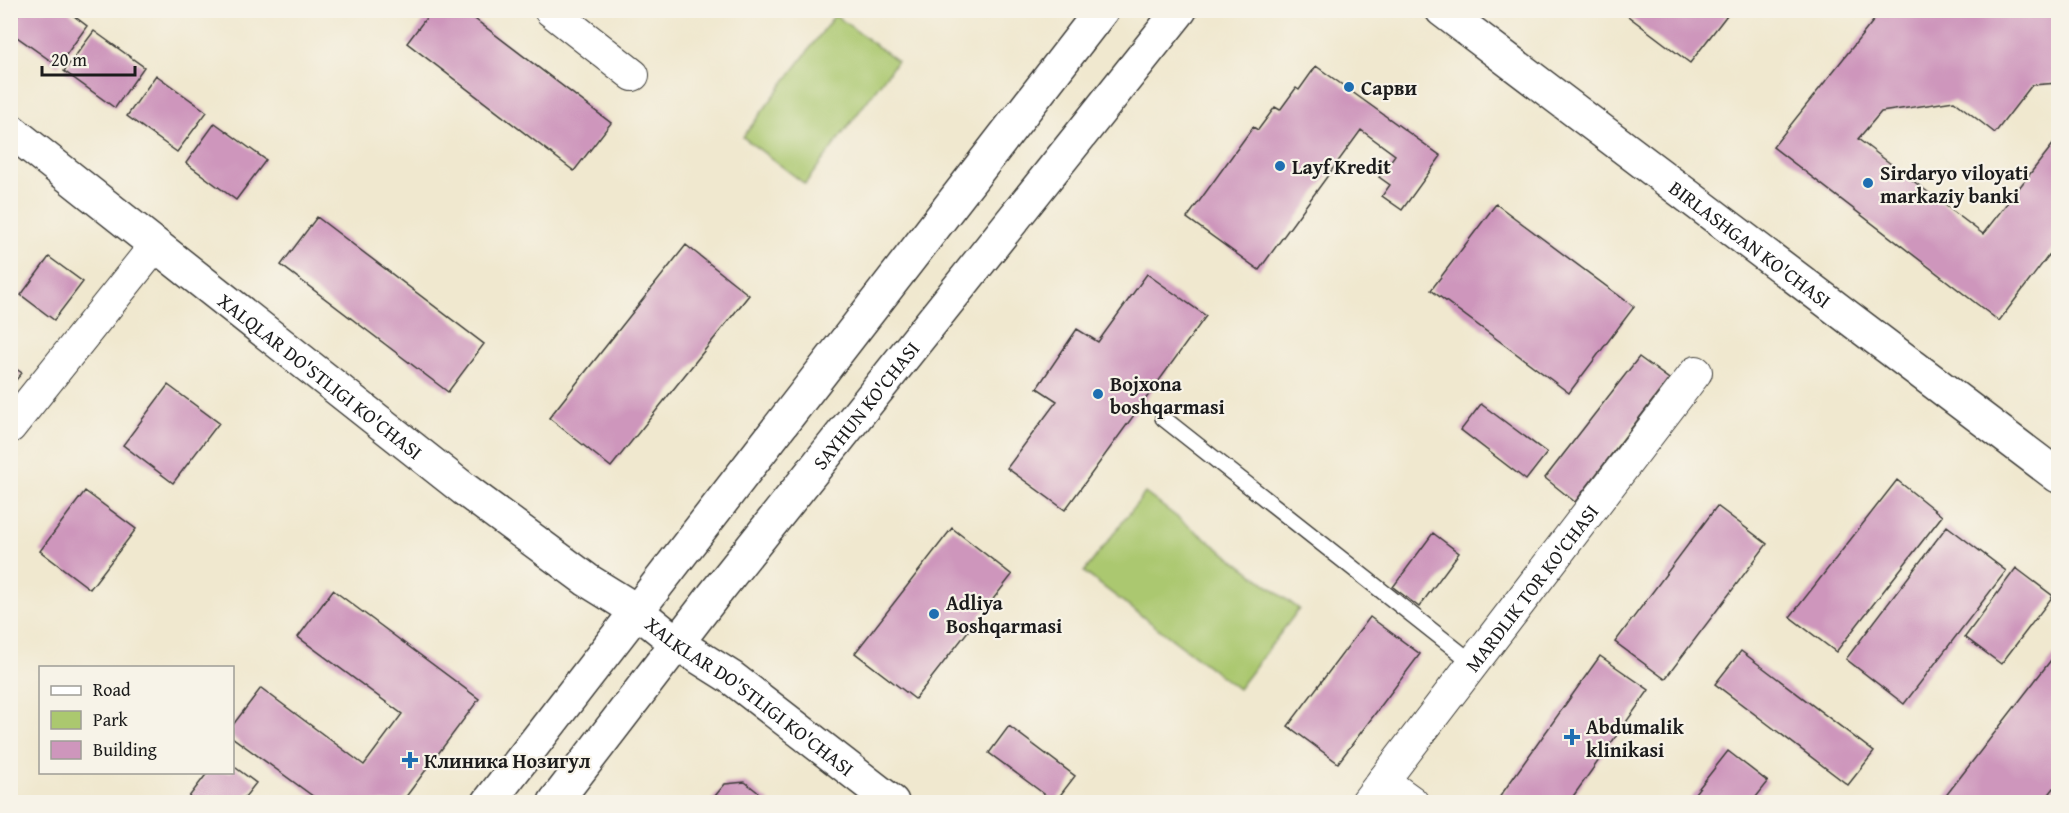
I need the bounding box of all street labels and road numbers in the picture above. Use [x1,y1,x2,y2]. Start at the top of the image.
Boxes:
street label: BIRLASHGAN KO'CHASI [1664,173,1838,314]
street label: XALQLAR DO'STLIGI KO'CHASI [212,286,429,466]
street label: SAYHUN KO'CHASI [805,335,926,475]
street label: MARDLIK TOR KO'CHASI [1457,498,1605,678]
street label: XALKLAR DO'STLIGI KO'CHASI [639,609,861,782]

